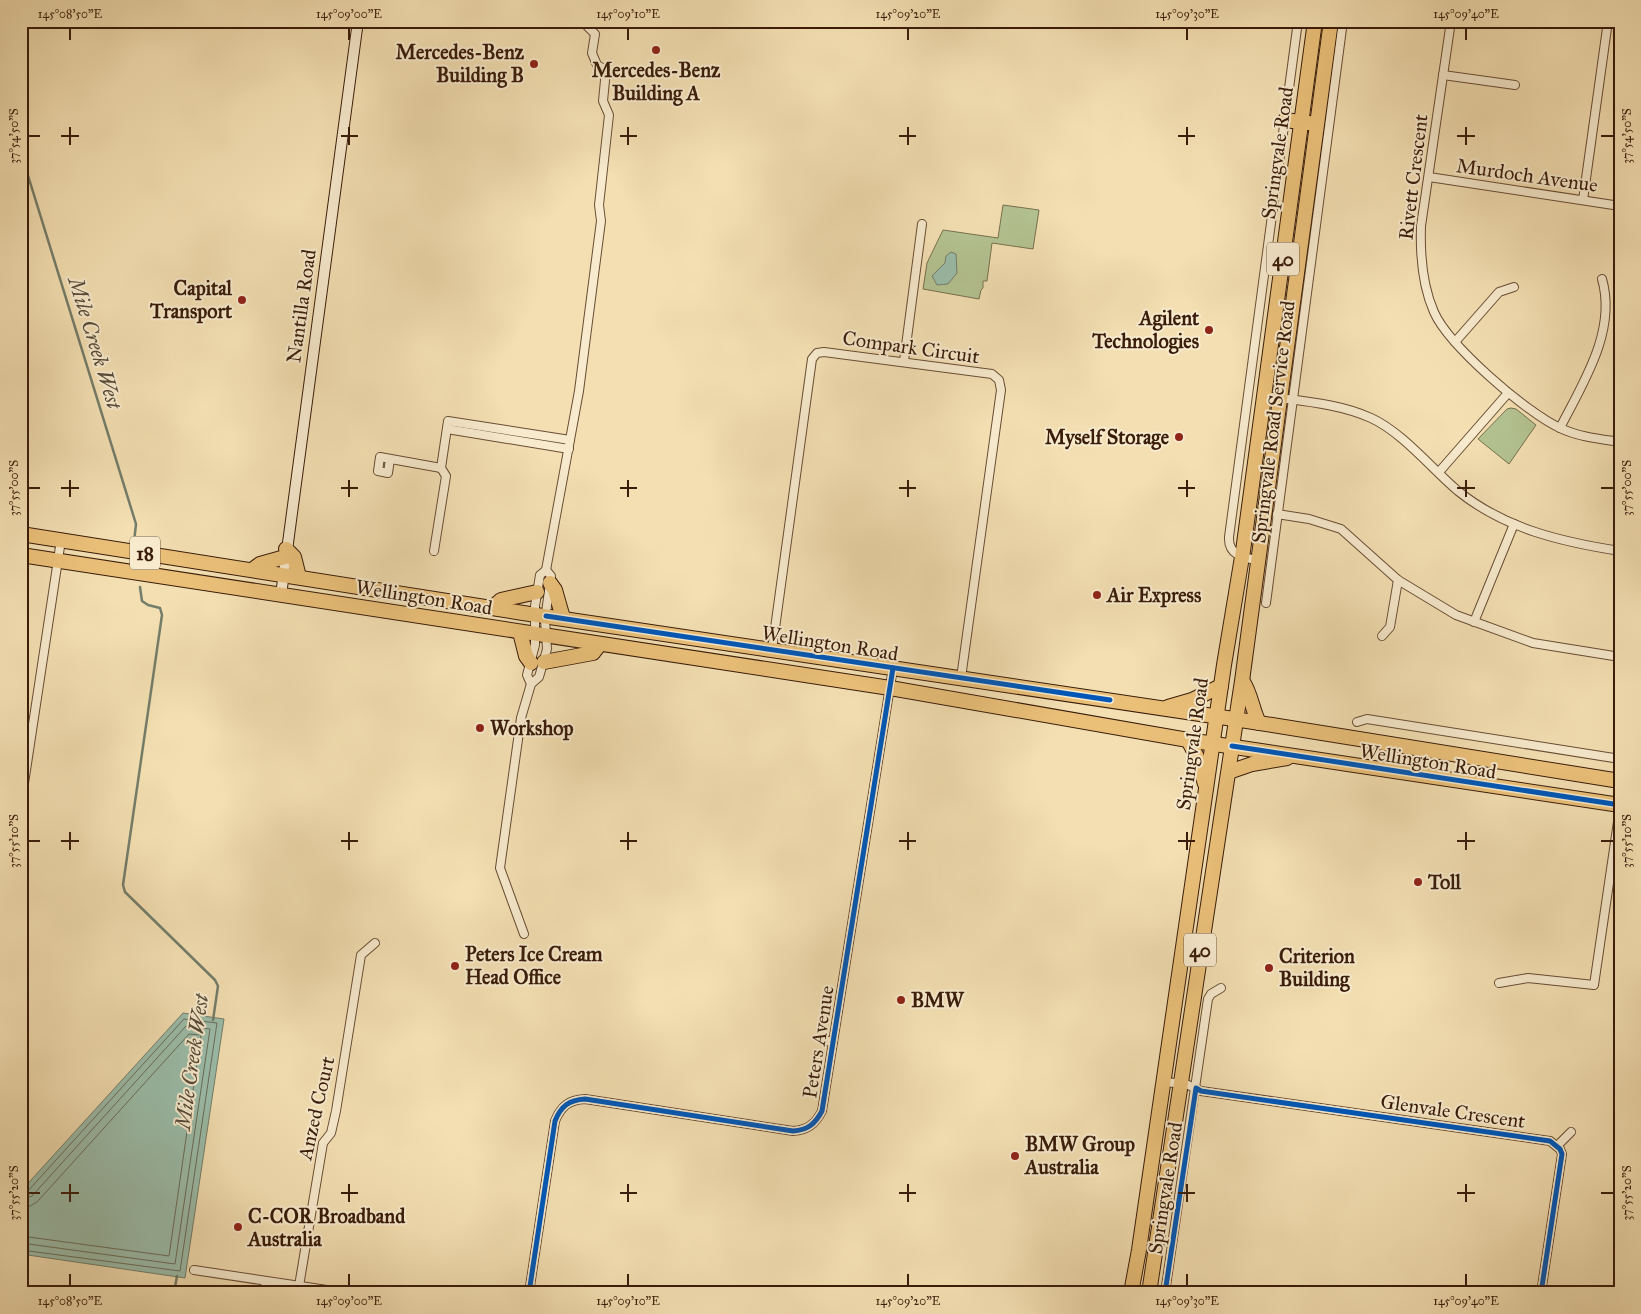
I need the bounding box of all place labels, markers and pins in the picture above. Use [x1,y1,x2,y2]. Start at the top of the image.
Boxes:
place label: Mercedes-Benz Building B [396,40,525,88]
marker: Mercedes-Benz Building A [650,44,662,56]
marker: Mercedes-Benz Building B [528,58,540,70]
place label: Mercedes-Benz Building A [592,58,721,106]
place label: Capital Transport [149,276,233,324]
marker: Capital Transport [236,294,248,306]
place label: Agilent Technologies [1091,306,1200,354]
marker: Agilent Technologies [1203,324,1215,336]
place label: Myself Storage [1045,425,1170,450]
marker: Myself Storage [1173,431,1185,443]
place label: Air Express [1105,583,1202,608]
marker: Air Express [1091,589,1103,601]
place label: Workshop [490,716,574,741]
marker: Workshop [474,722,486,734]
place label: Toll [1427,870,1462,894]
marker: Toll [1412,876,1424,888]
place label: Peters Ice Cream Head Office [465,942,603,989]
place label: Criterion Building [1279,944,1355,992]
marker: Peters Ice Cream Head Office [449,960,461,972]
marker: Criterion Building [1263,962,1275,974]
place label: BMW [911,988,965,1012]
marker: BMW [895,994,907,1006]
place label: BMW Group Australia [1023,1132,1135,1179]
marker: BMW Group Australia [1009,1150,1021,1162]
place label: C-COR Broadband Australia [246,1204,406,1251]
marker: C-COR Broadband Australia [232,1221,244,1233]

